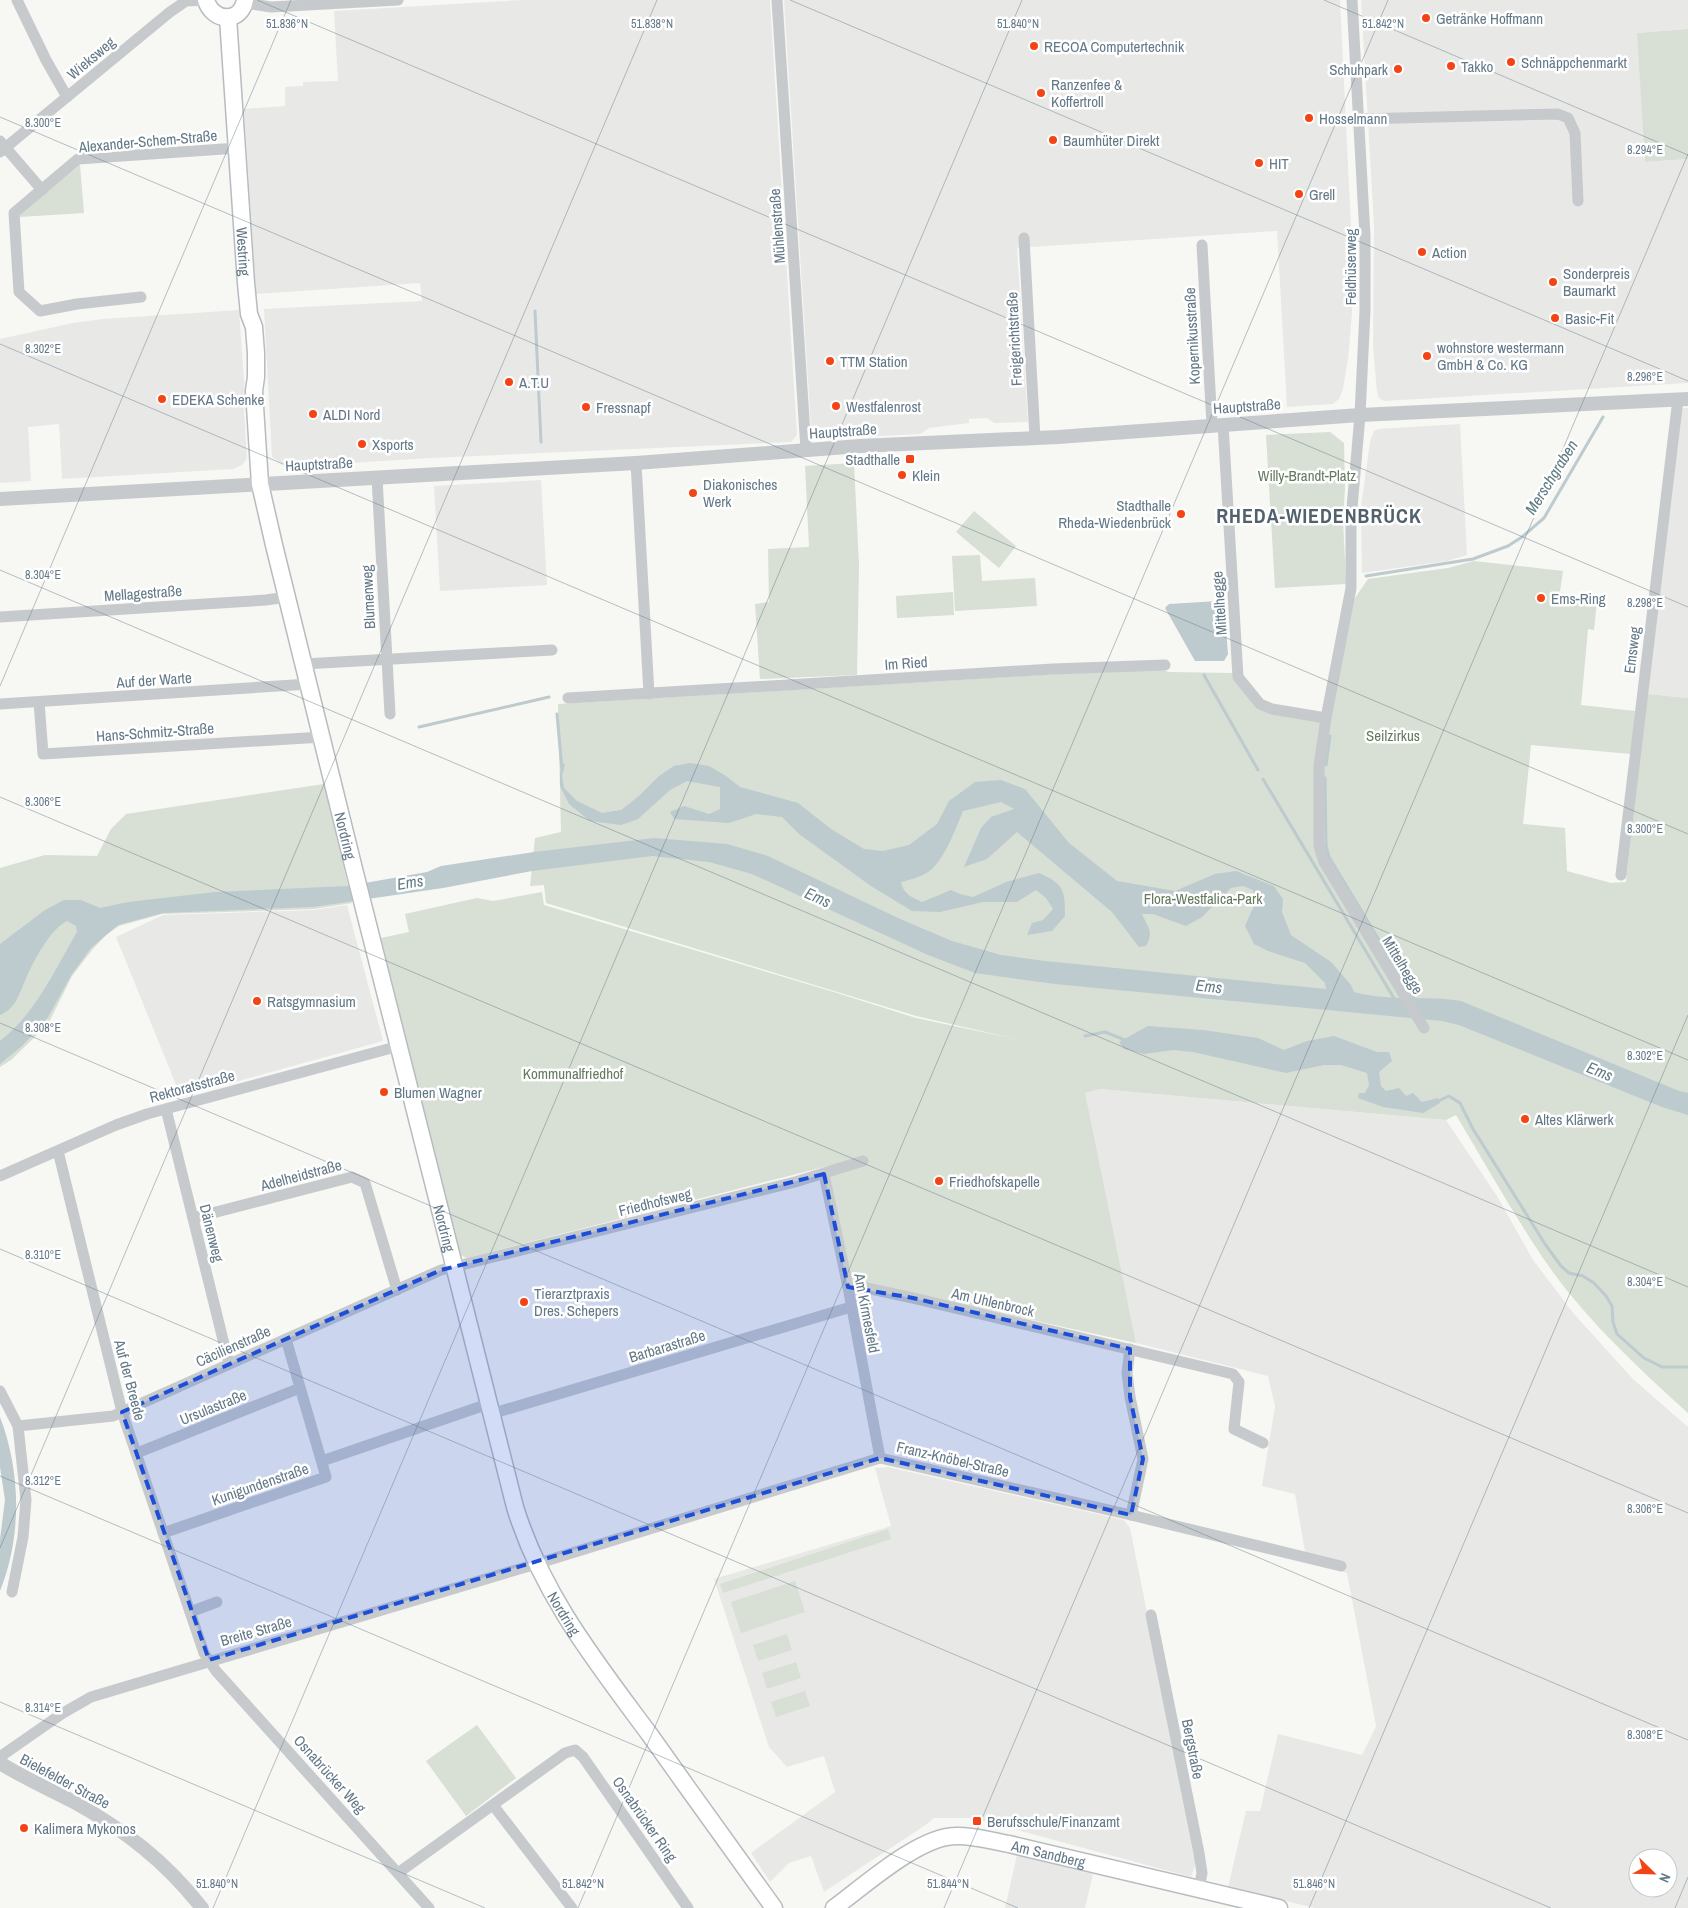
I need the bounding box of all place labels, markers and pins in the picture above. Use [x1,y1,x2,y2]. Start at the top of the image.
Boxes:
place label: Getränke Hoffmann [1436,8,1543,29]
marker: Getränke Hoffmann [1420,12,1432,24]
place label: RECOA Computertechnik [1044,36,1185,57]
marker: RECOA Computertechnik [1028,40,1040,52]
place label: Schnäppchenmarkt [1521,52,1628,73]
place label: Takko [1461,56,1494,77]
marker: Schnäppchenmarkt [1505,56,1517,68]
place label: Schuhpark [1329,59,1389,80]
marker: Takko [1445,60,1457,72]
marker: Schuhpark [1392,63,1404,75]
place label: Ranzenfee & Koffertroll [1051,74,1123,112]
marker: Ranzenfee & Koffertroll [1035,87,1047,99]
place label: Hosselmann [1319,108,1387,129]
marker: Hosselmann [1303,112,1315,124]
place label: Baumhüter Direkt [1063,130,1160,151]
marker: Baumhüter Direkt [1047,134,1059,146]
place label: HIT [1269,153,1289,174]
marker: HIT [1253,157,1265,169]
place label: Grell [1309,184,1335,205]
marker: Grell [1293,188,1305,200]
place label: Action [1431,242,1467,263]
marker: Action [1416,246,1428,258]
place label: Sonderpreis Baumarkt [1563,263,1630,301]
marker: Sonderpreis Baumarkt [1547,276,1559,288]
place label: Basic-Fit [1565,308,1615,329]
marker: Basic-Fit [1549,312,1561,324]
place label: wohnstore westermann GmbH & Co. KG [1437,337,1564,375]
marker: wohnstore westermann GmbH & Co. KG [1421,350,1433,362]
place label: TTM Station [840,351,908,372]
marker: TTM Station [824,355,836,367]
place label: A.T.U [518,372,549,393]
marker: A.T.U [503,376,515,388]
place label: EDEKA Schenke [172,389,264,410]
marker: EDEKA Schenke [156,393,168,405]
place label: Westfalenrost [846,396,922,417]
place label: Fressnapf [596,397,651,418]
marker: Westfalenrost [830,400,842,412]
marker: Fressnapf [580,401,592,413]
place label: ALDI Nord [322,404,380,425]
marker: ALDI Nord [307,408,319,420]
place label: Xsports [372,434,414,455]
marker: Xsports [356,438,368,450]
place label: Stadthalle [845,449,900,470]
marker: Stadthalle [904,453,916,465]
place label: Klein [912,465,940,486]
marker: Klein [896,469,908,481]
place label: Diakonisches Werk [703,474,778,512]
marker: Diakonisches Werk [687,487,699,499]
place label: Stadthalle Rheda-Wiedenbrück [1058,495,1172,533]
marker: Stadthalle Rheda-Wiedenbrück [1175,508,1187,520]
place label: Ems-Ring [1551,588,1606,609]
marker: Ems-Ring [1535,592,1547,604]
place label: Ratsgymnasium [267,991,356,1012]
marker: Ratsgymnasium [251,995,263,1007]
place label: Blumen Wagner [394,1082,482,1103]
marker: Blumen Wagner [378,1086,390,1098]
place label: Altes Klärwerk [1534,1109,1614,1130]
marker: Altes Klärwerk [1519,1113,1531,1125]
place label: Friedhofskapelle [949,1171,1040,1192]
marker: Friedhofskapelle [933,1175,945,1187]
place label: Tierarztpraxis Dres. Schepers [534,1283,619,1321]
marker: Tierarztpraxis Dres. Schepers [518,1296,530,1308]
place label: Berufsschule/Finanzamt [987,1811,1120,1832]
marker: Berufsschule/Finanzamt [971,1815,983,1827]
place label: Kalimera Mykonos [34,1818,136,1839]
marker: Kalimera Mykonos [18,1822,30,1834]

